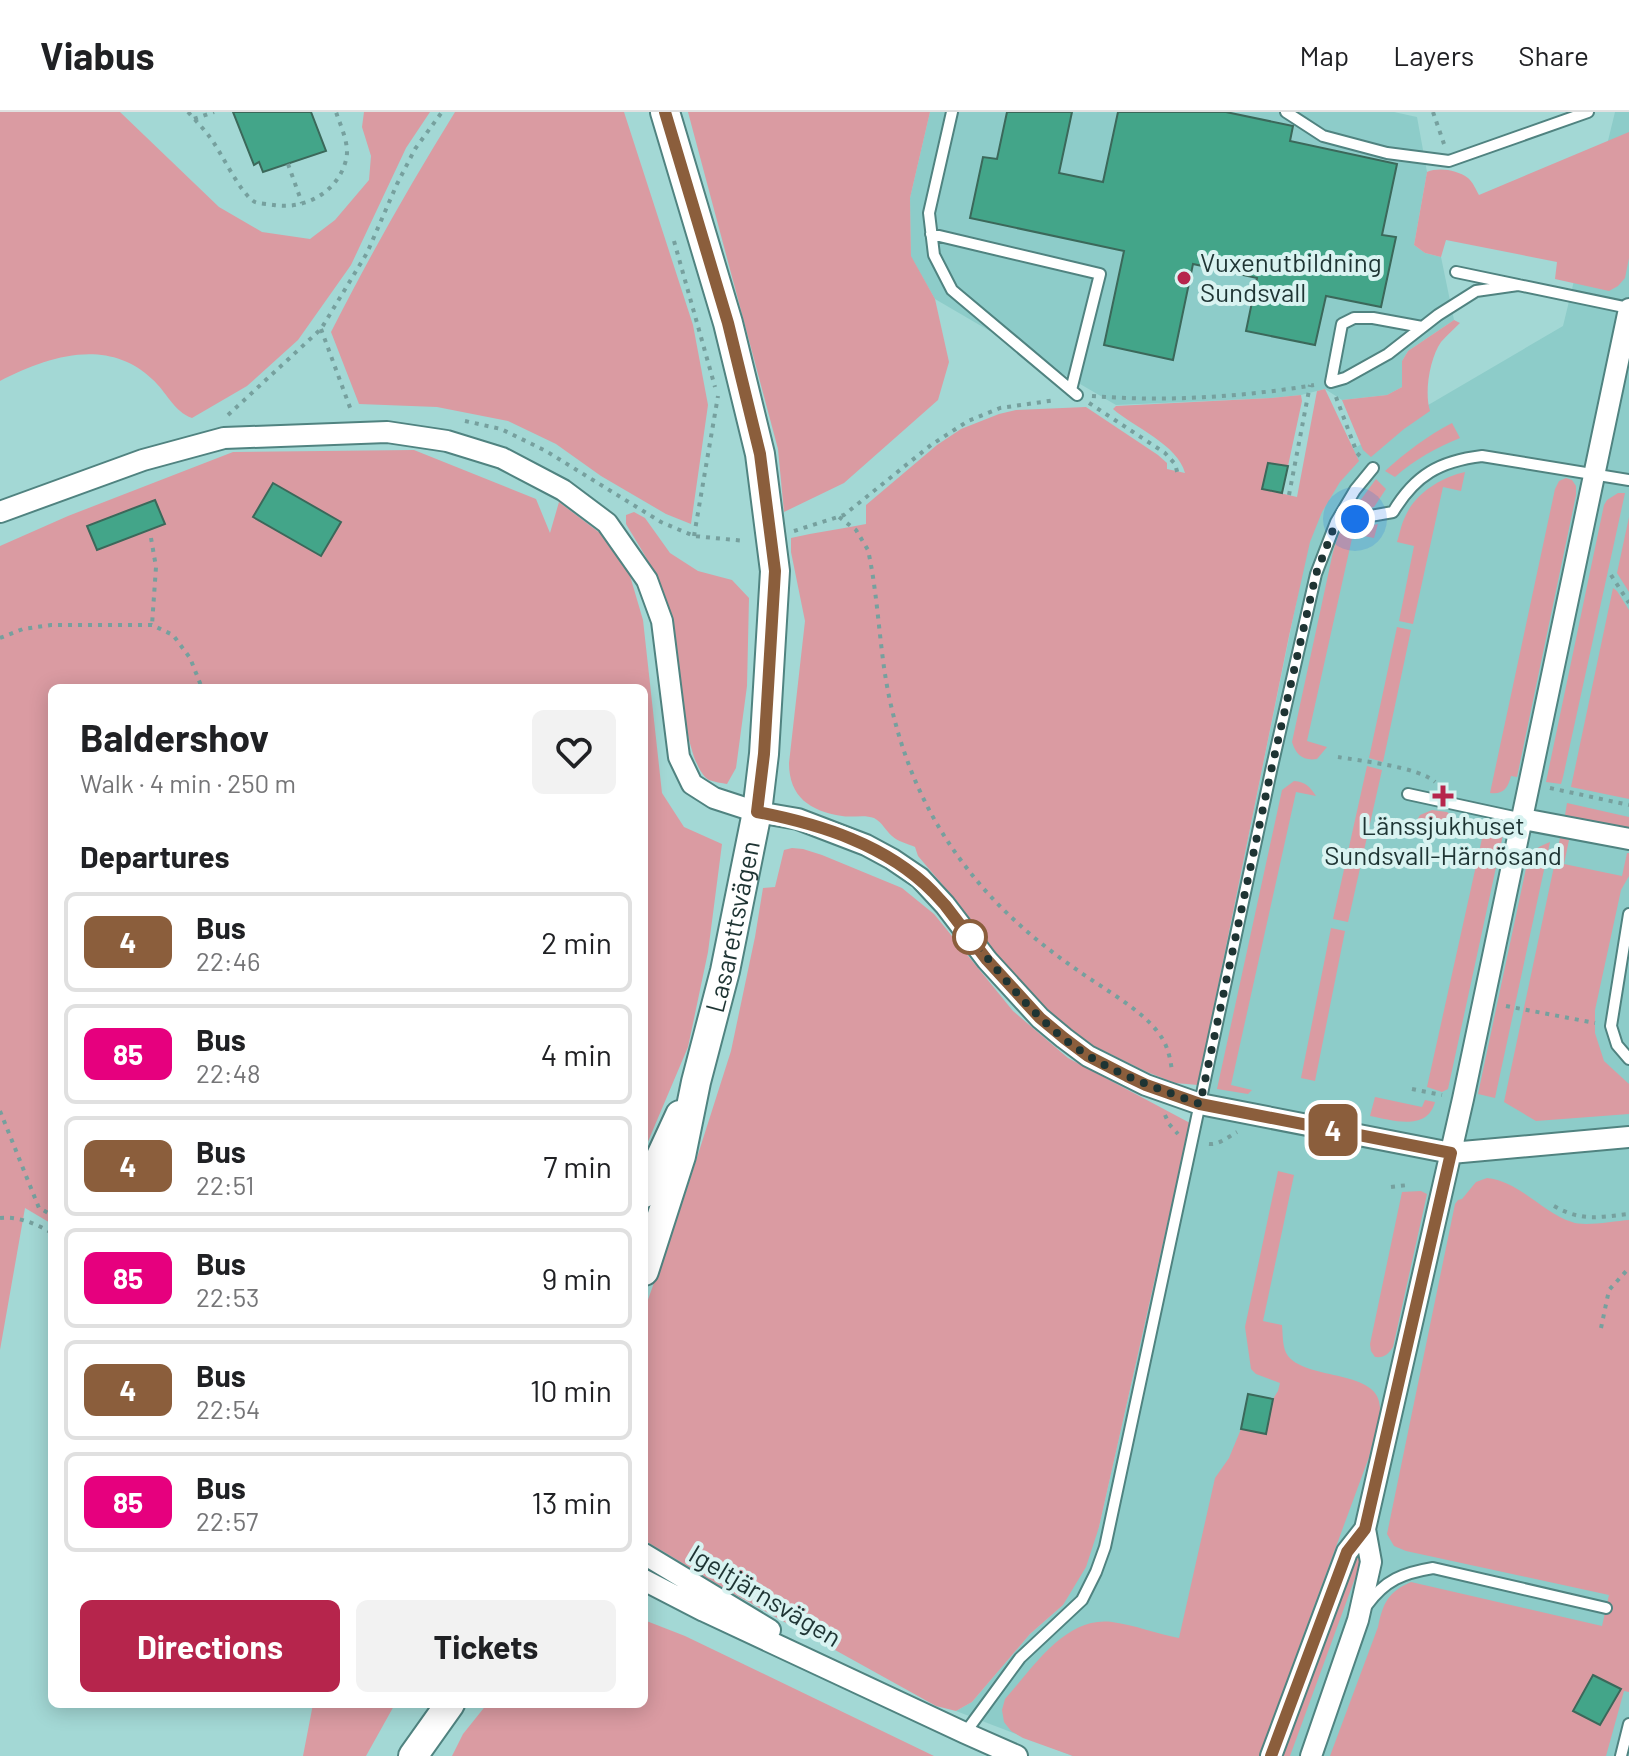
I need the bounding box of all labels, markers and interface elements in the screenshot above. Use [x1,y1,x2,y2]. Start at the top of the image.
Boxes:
text: Viabus [40,32,155,78]
text: Map [1299,38,1349,72]
text: Layers [1393,38,1474,72]
text: Share [1518,38,1589,72]
place label: Vuxenutbildning Sundsvall [1200,246,1382,307]
marker: Vuxenutbildning Sundsvall [1175,269,1193,287]
your location [1335,499,1375,539]
button: heart [532,710,616,794]
text: Baldershov [80,714,269,760]
text: Walk · 4 min · 250 m [80,767,296,798]
marker: Länssjukhuset Sundsvall-Härnösand [1432,785,1454,807]
place label: Länssjukhuset Sundsvall-Härnösand [1324,809,1562,870]
text: Departures [80,838,230,874]
street label: Lasarettsvägen [698,838,765,1016]
text: Bus [196,909,246,945]
unlabelled marker [953,920,987,954]
text: 2 min [541,924,612,960]
text: 4 [120,925,136,959]
text: 22:46 [196,945,260,976]
text: Bus [196,1021,246,1057]
text: 4 min [541,1036,612,1072]
text: 85 [113,1037,143,1071]
text: 22:48 [196,1057,261,1088]
line badge: 4 [1307,1104,1359,1156]
text: 4 [1325,1113,1341,1147]
text: Bus [196,1133,246,1169]
text: 7 min [543,1148,612,1184]
text: 4 [120,1149,136,1183]
text: 22:51 [196,1169,254,1200]
text: Bus [196,1245,246,1281]
text: 9 min [542,1260,612,1296]
text: 85 [113,1261,143,1295]
text: 22:53 [196,1281,259,1312]
text: Bus [196,1357,246,1393]
text: 10 min [530,1372,612,1408]
text: 4 [120,1373,136,1407]
text: 22:54 [196,1393,260,1424]
text: Bus [196,1469,246,1505]
text: 13 min [531,1484,612,1520]
text: 85 [113,1485,143,1519]
text: 22:57 [196,1505,258,1536]
street label: Igeltjärnsvägen [684,1537,847,1652]
button: Directions [80,1600,340,1692]
button: Tickets [356,1600,616,1692]

